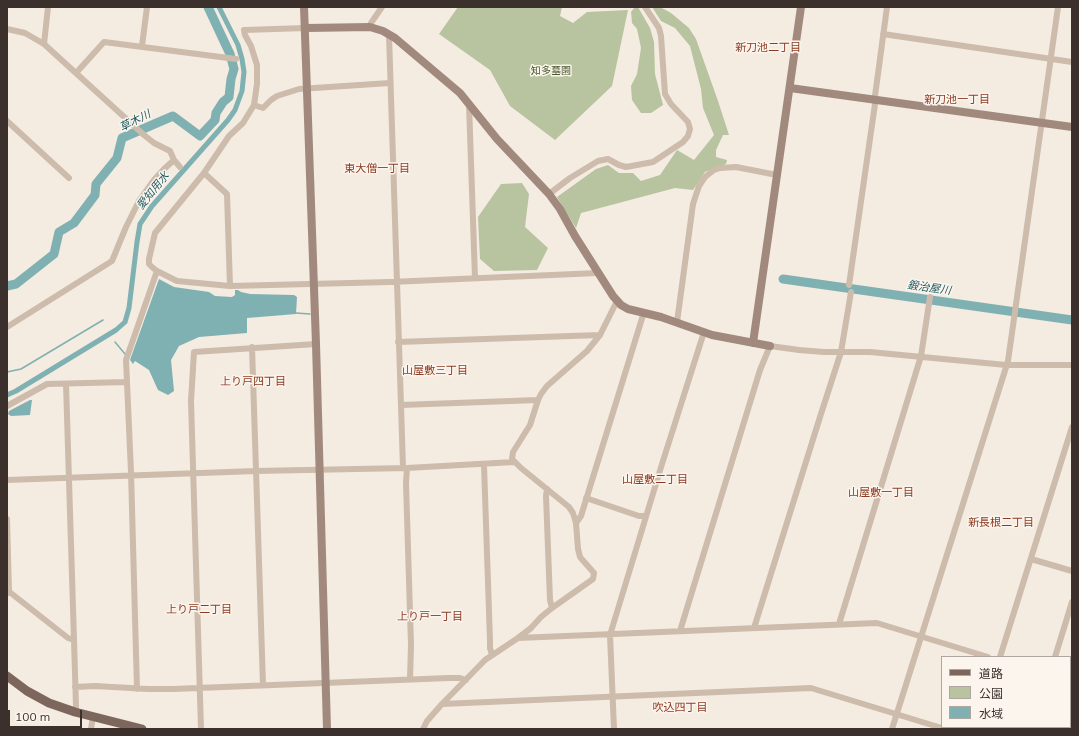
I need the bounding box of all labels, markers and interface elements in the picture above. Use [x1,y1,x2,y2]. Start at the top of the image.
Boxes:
district label: 新刀池二丁目 [735,41,801,55]
park label: 知多墓園 [531,65,571,77]
district label: 新刀池一丁目 [924,93,990,107]
water label: 草木川 [117,108,153,134]
district label: 東大僧一丁目 [344,162,410,176]
water label: 愛知用水 [134,170,172,212]
water label: 鍛治屋川 [906,278,952,298]
district label: 山屋敷三丁目 [402,364,468,378]
district label: 上り戸四丁目 [220,375,286,389]
district label: 山屋敷二丁目 [622,473,688,487]
district label: 山屋敷一丁目 [848,486,914,500]
district label: 新長根二丁目 [968,516,1034,530]
district label: 上り戸二丁目 [166,603,232,617]
district label: 上り戸一丁目 [397,610,463,624]
legend [941,656,1071,728]
text: 道路 [979,666,1003,681]
text: 公園 [979,686,1003,701]
district label: 吹込四丁目 [653,701,707,715]
scale bar [10,702,84,728]
text: 水域 [979,706,1003,721]
text: 100 m [15,709,50,724]

